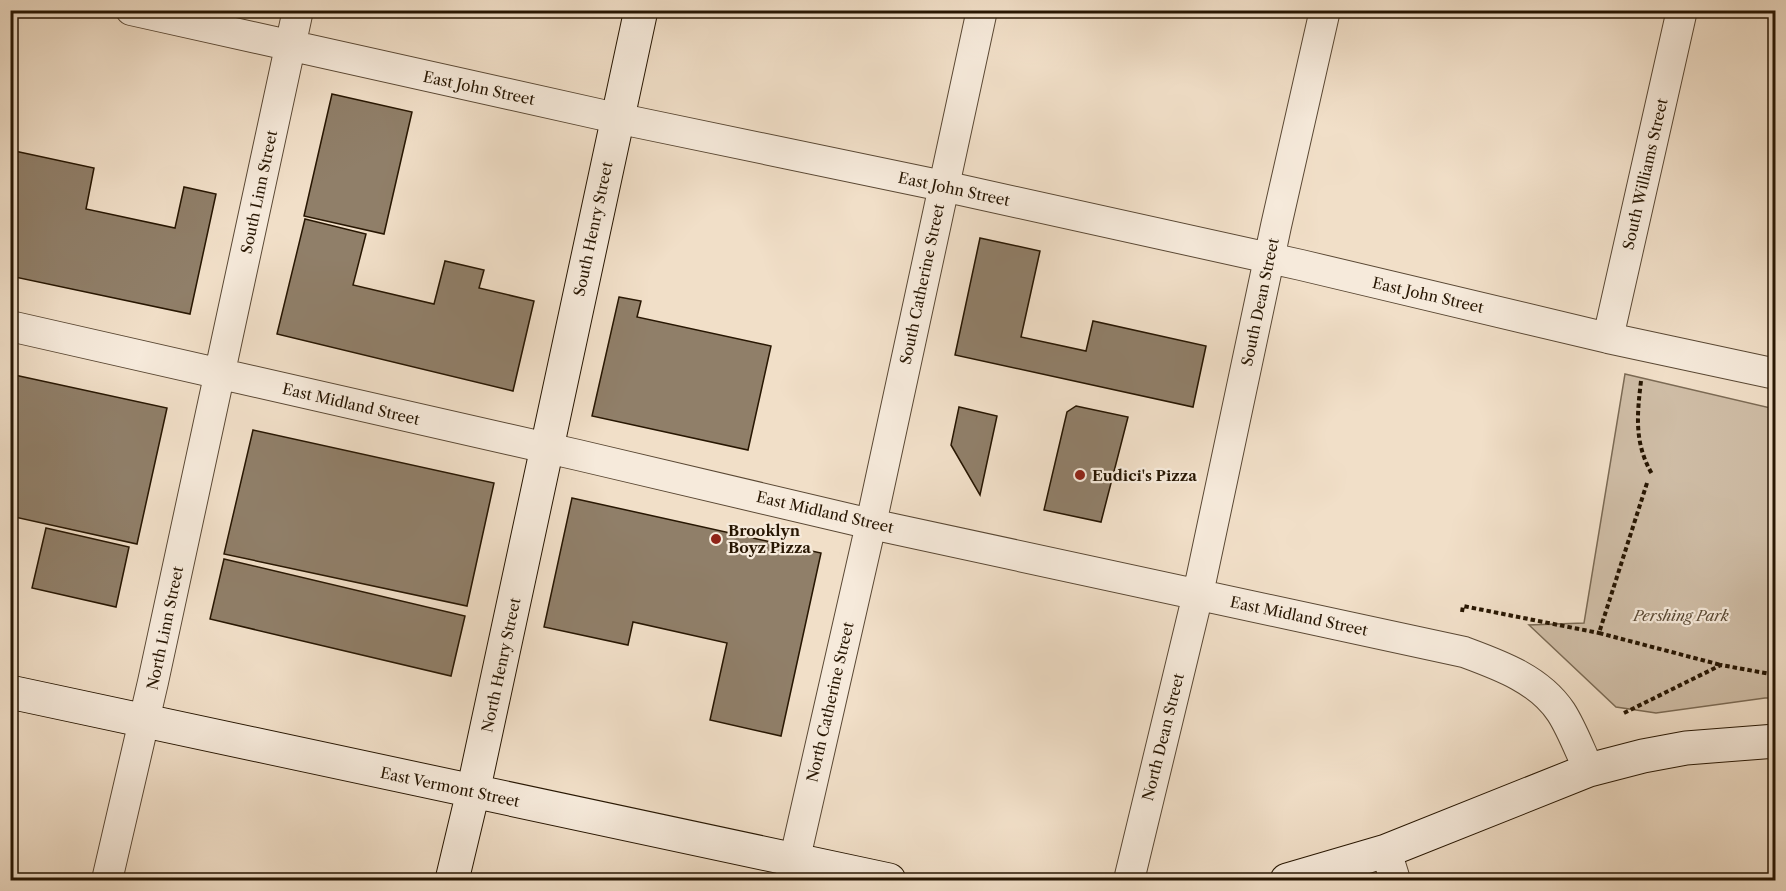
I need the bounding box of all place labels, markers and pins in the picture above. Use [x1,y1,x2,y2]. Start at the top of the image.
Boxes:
place label: Eudici's Pizza [1092,466,1197,485]
marker: Eudici's Pizza [1073,468,1087,482]
place label: Brooklyn Boyz Pizza [728,521,811,557]
marker: Brooklyn Boyz Pizza [709,532,723,546]

